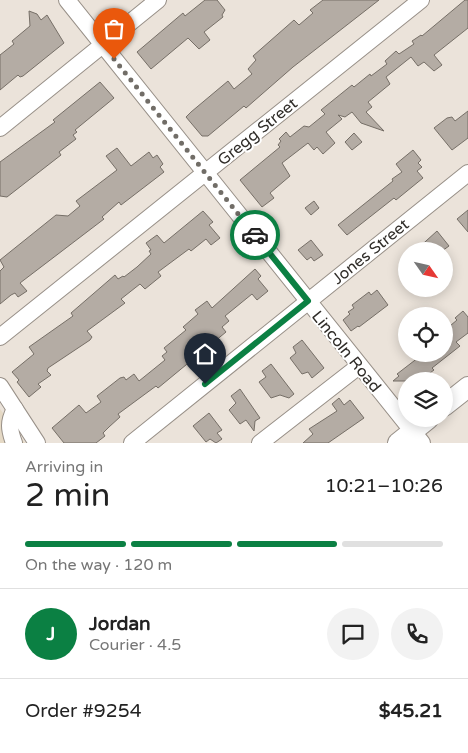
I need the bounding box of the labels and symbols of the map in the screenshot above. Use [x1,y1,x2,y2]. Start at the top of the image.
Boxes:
pin [93,8,135,59]
street label: Gregg Street [214,93,302,170]
courier [230,210,280,260]
street label: Jones Street [328,215,413,289]
north arrow [398,242,452,298]
street label: Lincoln Road [307,307,385,396]
pin [184,333,226,384]

